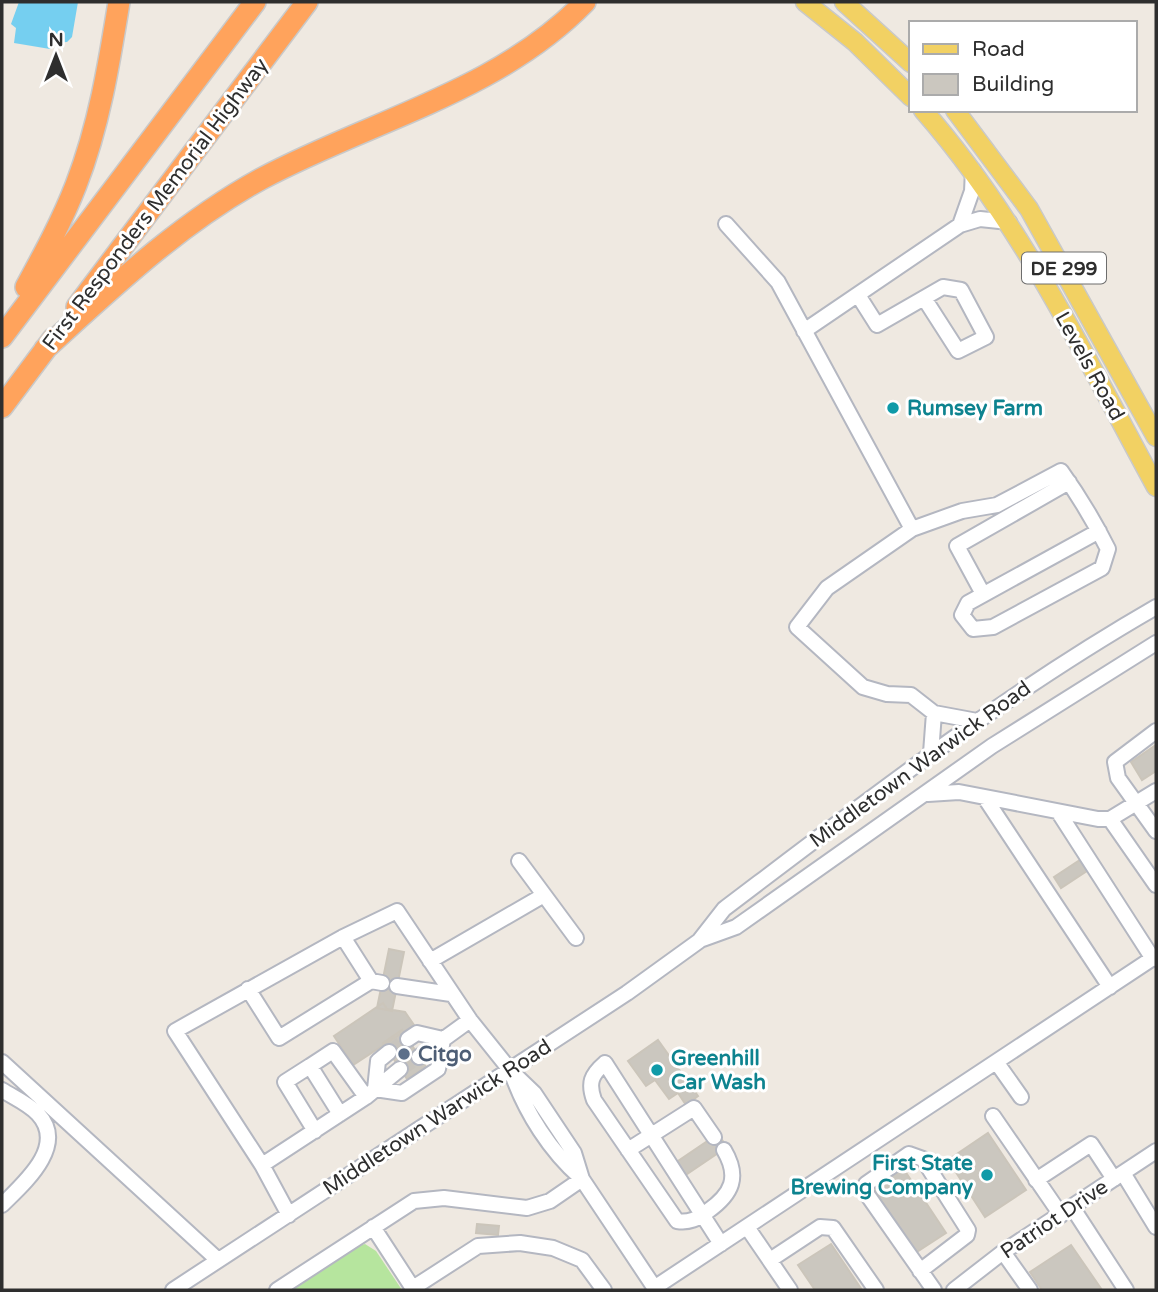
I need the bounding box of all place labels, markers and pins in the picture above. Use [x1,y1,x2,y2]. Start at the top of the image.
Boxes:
place label: Rumsey Farm [907,396,1043,421]
marker: Rumsey Farm [885,400,901,416]
place label: Citgo [418,1042,472,1067]
marker: Citgo [396,1046,412,1062]
place label: Greenhill Car Wash [671,1046,766,1095]
marker: Greenhill Car Wash [649,1062,665,1078]
place label: First State Brewing Company [790,1151,974,1200]
marker: First State Brewing Company [979,1167,995,1183]

